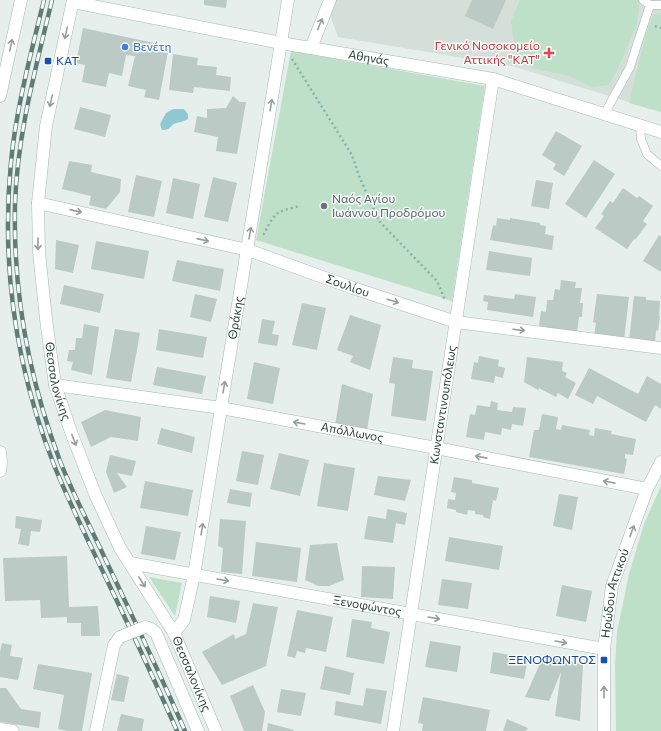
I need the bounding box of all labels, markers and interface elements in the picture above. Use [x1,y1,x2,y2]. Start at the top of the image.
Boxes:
one-way arrow [317,18,325,30]
one-way arrow [62,26,70,39]
one-way arrow [8,38,16,51]
place label: Γενικό Νοσοκομείο Αττικής "ΚΑΤ" [435,38,540,66]
place label: Βενέτη [133,39,171,53]
marker: Βενέτη [120,42,130,52]
street label: Αθηνάς [347,47,390,67]
marker: Γενικό Νοσοκομείο Αττικής "ΚΑΤ" [543,47,555,59]
place label: ΚΑΤ [56,53,79,67]
marker: ΚΑΤ [43,56,53,66]
one-way arrow [47,94,55,107]
one-way arrow [267,99,275,112]
place label: Ναός Αγίου Ιωάννου Προδρόμου [332,191,446,219]
marker: Ναός Αγίου Ιωάννου Προδρόμου [319,201,329,211]
one-way arrow [70,208,83,216]
one-way arrow [246,227,254,240]
one-way arrow [196,236,209,244]
one-way arrow [35,237,42,250]
street label: Σουλίου [324,271,372,299]
street label: Θράκης [224,295,245,340]
one-way arrow [387,298,400,305]
one-way arrow [512,326,525,334]
street label: Θεσσαλονίκης [43,341,75,422]
street label: Κωνσταντινουπόλεως [426,344,458,465]
one-way arrow [221,381,229,394]
one-way arrow [292,418,305,426]
street label: Απόλλωνος [320,419,385,444]
one-way arrow [70,433,78,445]
one-way arrow [475,452,488,460]
one-way arrow [603,478,616,486]
one-way arrow [198,523,206,536]
one-way arrow [629,525,637,537]
street label: Ηρώδου Αττικού [597,546,631,639]
one-way arrow [138,576,146,587]
one-way arrow [216,576,229,584]
street label: Ξενοφώντος [332,592,403,618]
one-way arrow [427,615,440,623]
street label: Θεσσαλονίκης [170,634,215,713]
one-way arrow [555,638,568,646]
place label: ΞΕΝΟΦΩΝΤΟΣ [508,652,596,666]
marker: ΞΕΝΟΦΩΝΤΟΣ [599,655,609,665]
one-way arrow [600,686,608,699]

